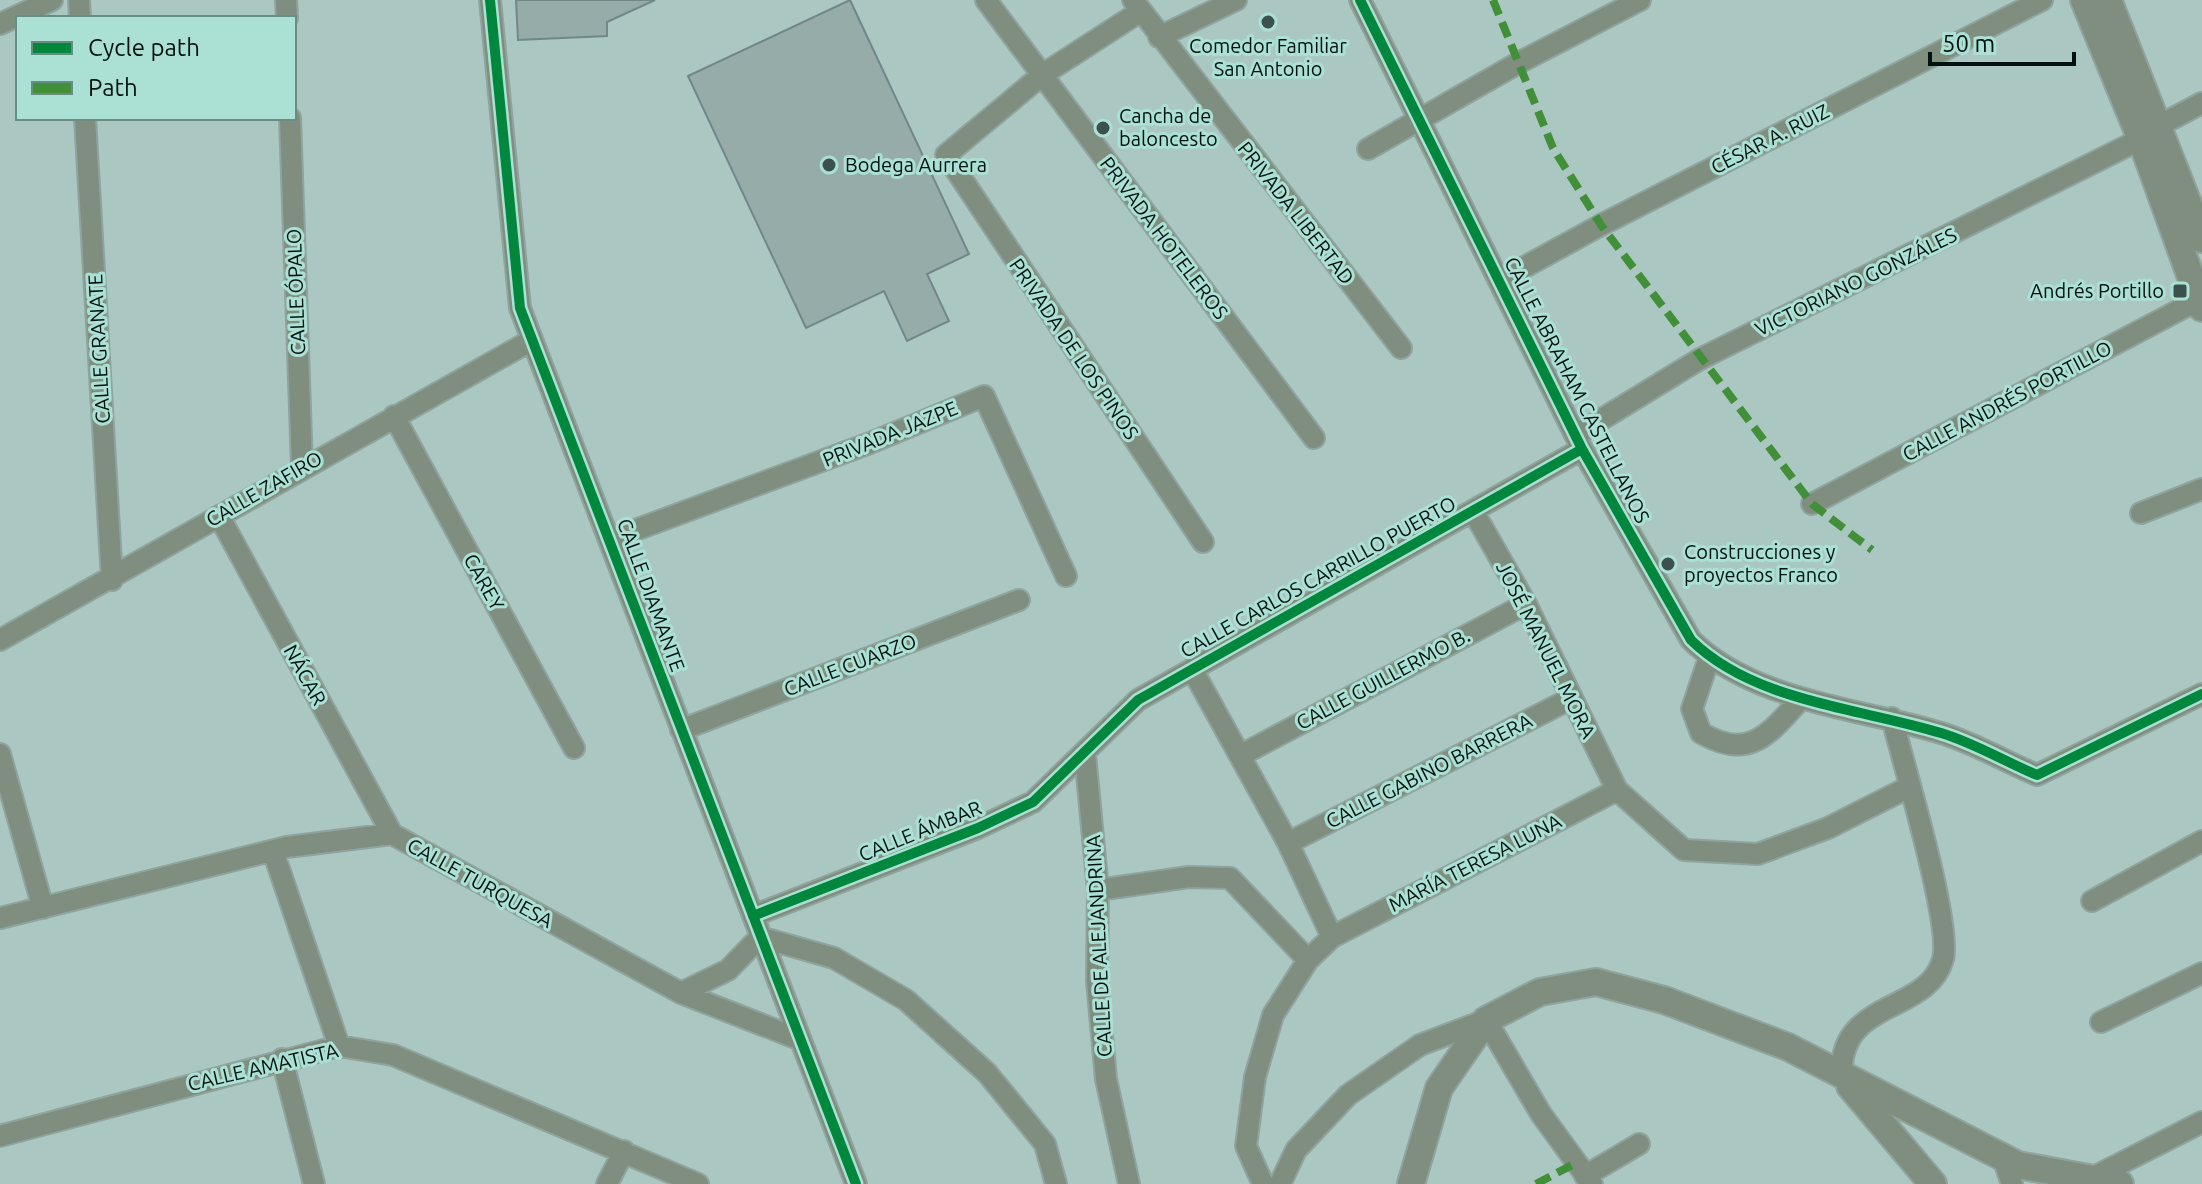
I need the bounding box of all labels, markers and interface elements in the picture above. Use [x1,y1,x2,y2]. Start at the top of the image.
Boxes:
marker: Comedor Familiar San Antonio [1259,13,1277,31]
legend [16,16,296,120]
scale bar [1930,16,2074,66]
text: 50 m [1942,30,1995,57]
text: Cycle path [88,34,200,61]
place label: Comedor Familiar San Antonio [1189,34,1347,80]
text: Path [88,74,138,101]
street label: CÉSAR A. RUIZ [1707,99,1833,178]
place label: Cancha de baloncesto [1119,104,1218,150]
marker: Cancha de baloncesto [1094,119,1112,137]
street label: PRIVADA LIBERTAD [1234,137,1359,289]
street label: PRIVADA HOTELEROS [1096,152,1233,323]
place label: Bodega Aurrera [845,153,987,176]
marker: Bodega Aurrera [820,156,838,174]
street label: VICTORIANO GONZÁLES [1751,223,1960,340]
street label: CALLE ÓPALO [282,228,309,356]
street label: CALLE ABRAHAM CASTELLANOS [1500,253,1655,527]
street label: PRIVADA DE LOS PINOS [1005,254,1144,443]
street label: CALLE GRANATE [83,274,114,424]
place label: Andrés Portillo [2030,279,2164,302]
marker: Andrés Portillo [2171,282,2189,300]
street label: CALLE ANDRÉS PORTILLO [1898,336,2115,466]
street label: PRIVADA JAZPE [819,396,961,471]
street label: CALLE ZAFIRO [202,446,326,531]
street label: CALLE CARLOS CARRILLO PUERTO [1176,491,1460,662]
street label: CALLE DIAMANTE [613,515,690,674]
place label: Construcciones y proyectos Franco [1684,540,1838,586]
street label: CAREY [460,549,509,614]
marker: Construcciones y proyectos Franco [1659,555,1677,573]
street label: JOSÉ MANUEL MORA [1492,558,1601,742]
street label: CALLE GUILLERMO B. [1292,623,1473,734]
street label: CALLE CUARZO [780,629,919,700]
street label: NÁCAR [280,641,331,709]
street label: CALLE GABINO BARRERA [1322,708,1536,833]
street label: CALLE ÁMBAR [855,795,985,866]
street label: MARÍA TERESA LUNA [1385,809,1565,916]
street label: CALLE TURQUESA [403,833,557,932]
street label: CALLE DE ALEJANDRINA [1081,834,1116,1058]
street label: CALLE AMATISTA [185,1038,340,1095]

